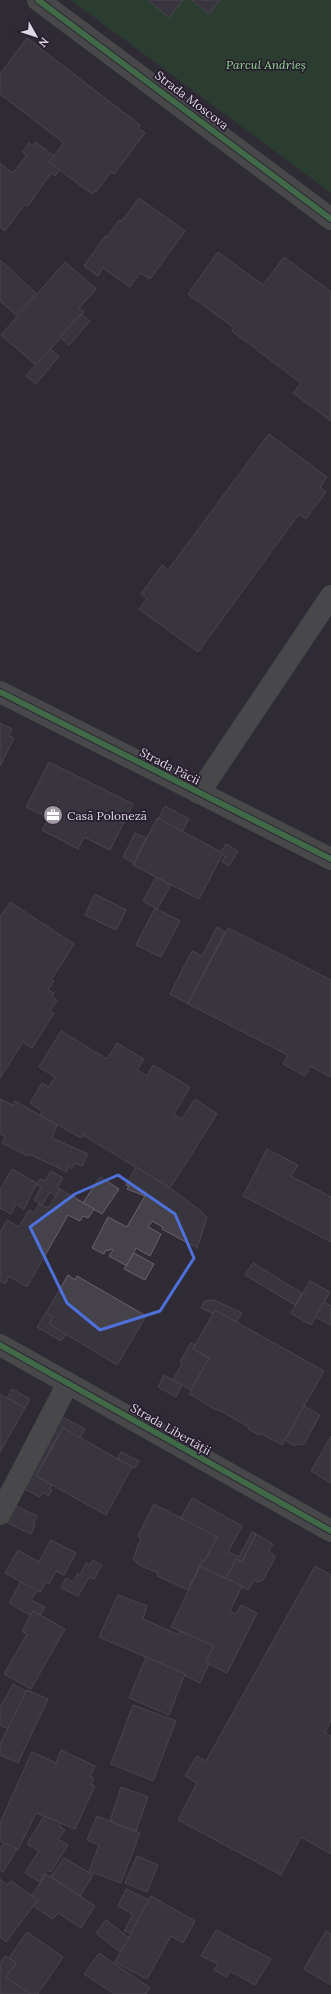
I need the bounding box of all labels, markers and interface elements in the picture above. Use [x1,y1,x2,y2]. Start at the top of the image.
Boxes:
north arrow [16,16,56,56]
text: N [35,35,52,50]
park label: Parcul Andrieș [226,57,306,72]
street label: Strada Moscova [152,67,232,133]
street label: Strada Păcii [137,744,203,788]
office icon: Casā Polonezā [42,804,64,826]
place label: Casā Polonezā [67,808,147,823]
street label: Strada Libertății [128,1400,214,1458]

